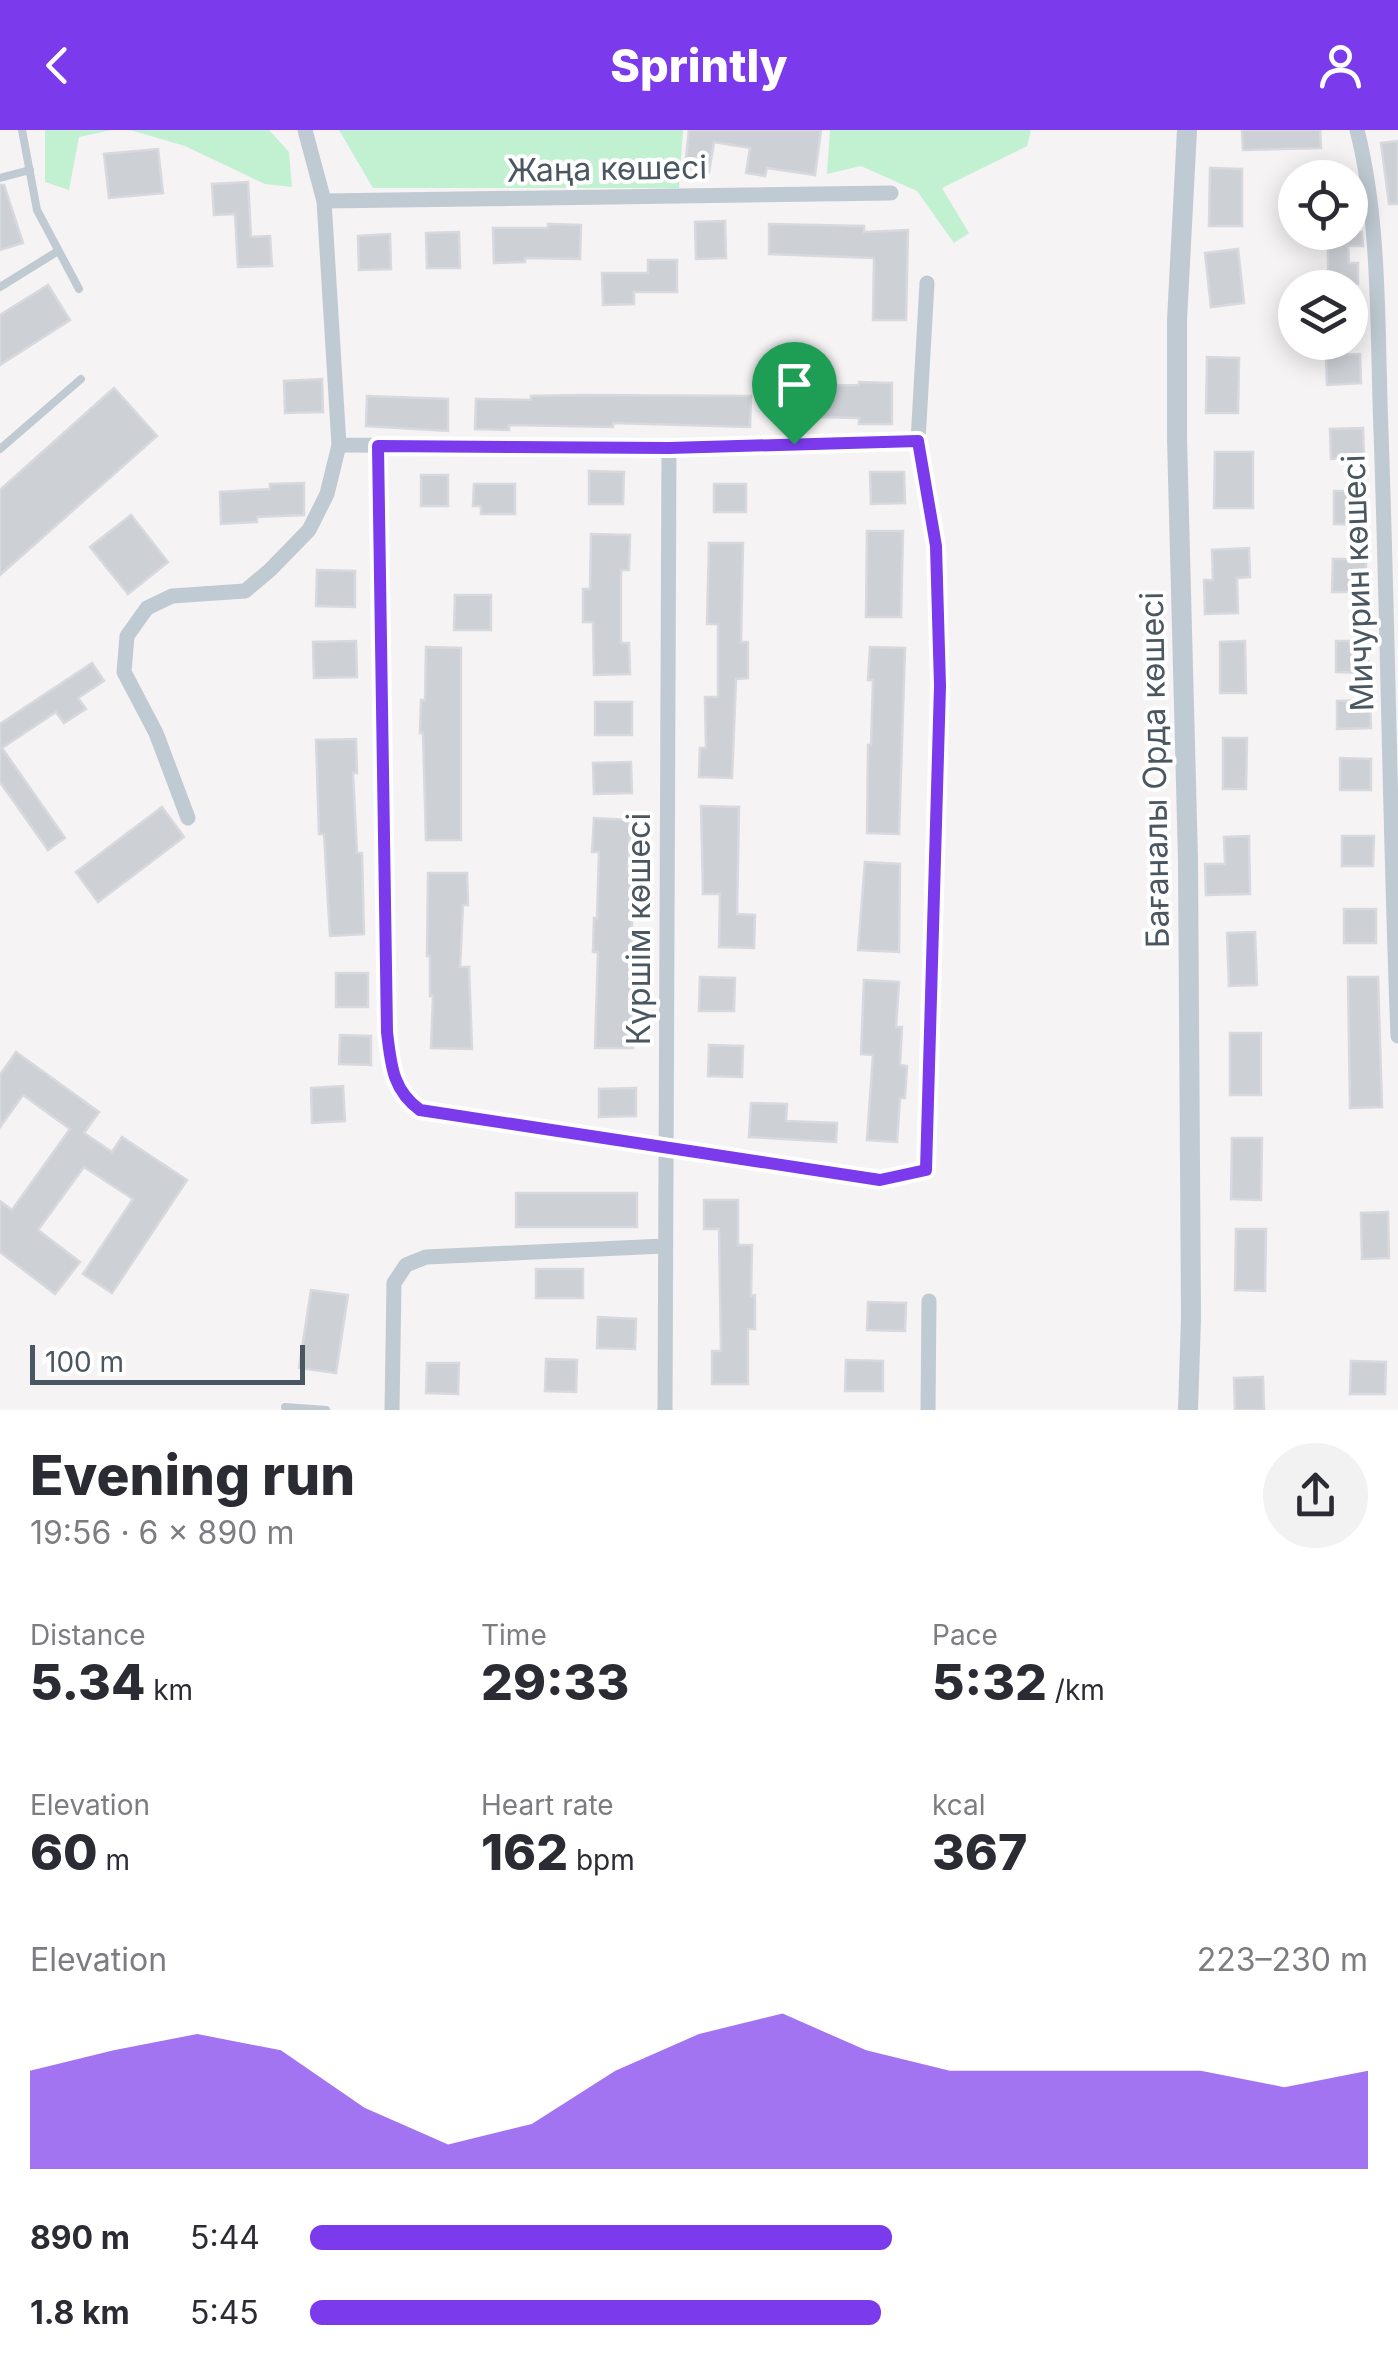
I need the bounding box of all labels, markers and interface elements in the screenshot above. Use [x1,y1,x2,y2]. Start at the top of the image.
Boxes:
icon: back [30,38,85,93]
text: Sprintly [610,38,788,93]
icon: person [1313,38,1368,93]
street label: Жаңа көшесі [507,147,707,190]
map controls [1278,160,1368,360]
button: locate [1278,160,1368,250]
button: layers [1278,270,1368,360]
pin [752,342,837,445]
icon: arrive [767,357,822,412]
street label: Мичурин көшесі [1334,454,1381,712]
street label: Бағаналы Орда көшесі [1132,592,1177,949]
street label: Күршім көшесі [619,813,658,1045]
scale bar [30,1340,305,1384]
text: 100 m [45,1345,124,1379]
text: Evening run [30,1442,355,1508]
button: share [1263,1443,1368,1548]
text: 19:56 · 6 × 890 m [30,1513,294,1552]
text: Distance [30,1618,146,1652]
text: Time [481,1618,547,1652]
text: Pace [932,1618,998,1652]
text: 5.34 [30,1652,145,1712]
text: 29:33 [481,1652,629,1712]
text: 5:32 [932,1652,1047,1712]
text: km [145,1673,193,1707]
text: /km [1047,1673,1105,1707]
text: Elevation [30,1788,150,1822]
text: Heart rate [481,1788,614,1822]
text: kcal [932,1788,986,1822]
text: 60 [30,1822,98,1882]
text: 162 [481,1822,568,1882]
text: 367 [932,1822,1027,1882]
text: m [98,1843,130,1877]
text: bpm [568,1843,635,1877]
text: Elevation [30,1940,167,1979]
text: 223–230 m [1197,1940,1368,1979]
text: 890 m [30,2218,130,2257]
text: 5:44 [190,2218,260,2257]
text: 1.8 km [30,2293,130,2332]
text: 5:45 [190,2293,259,2332]

